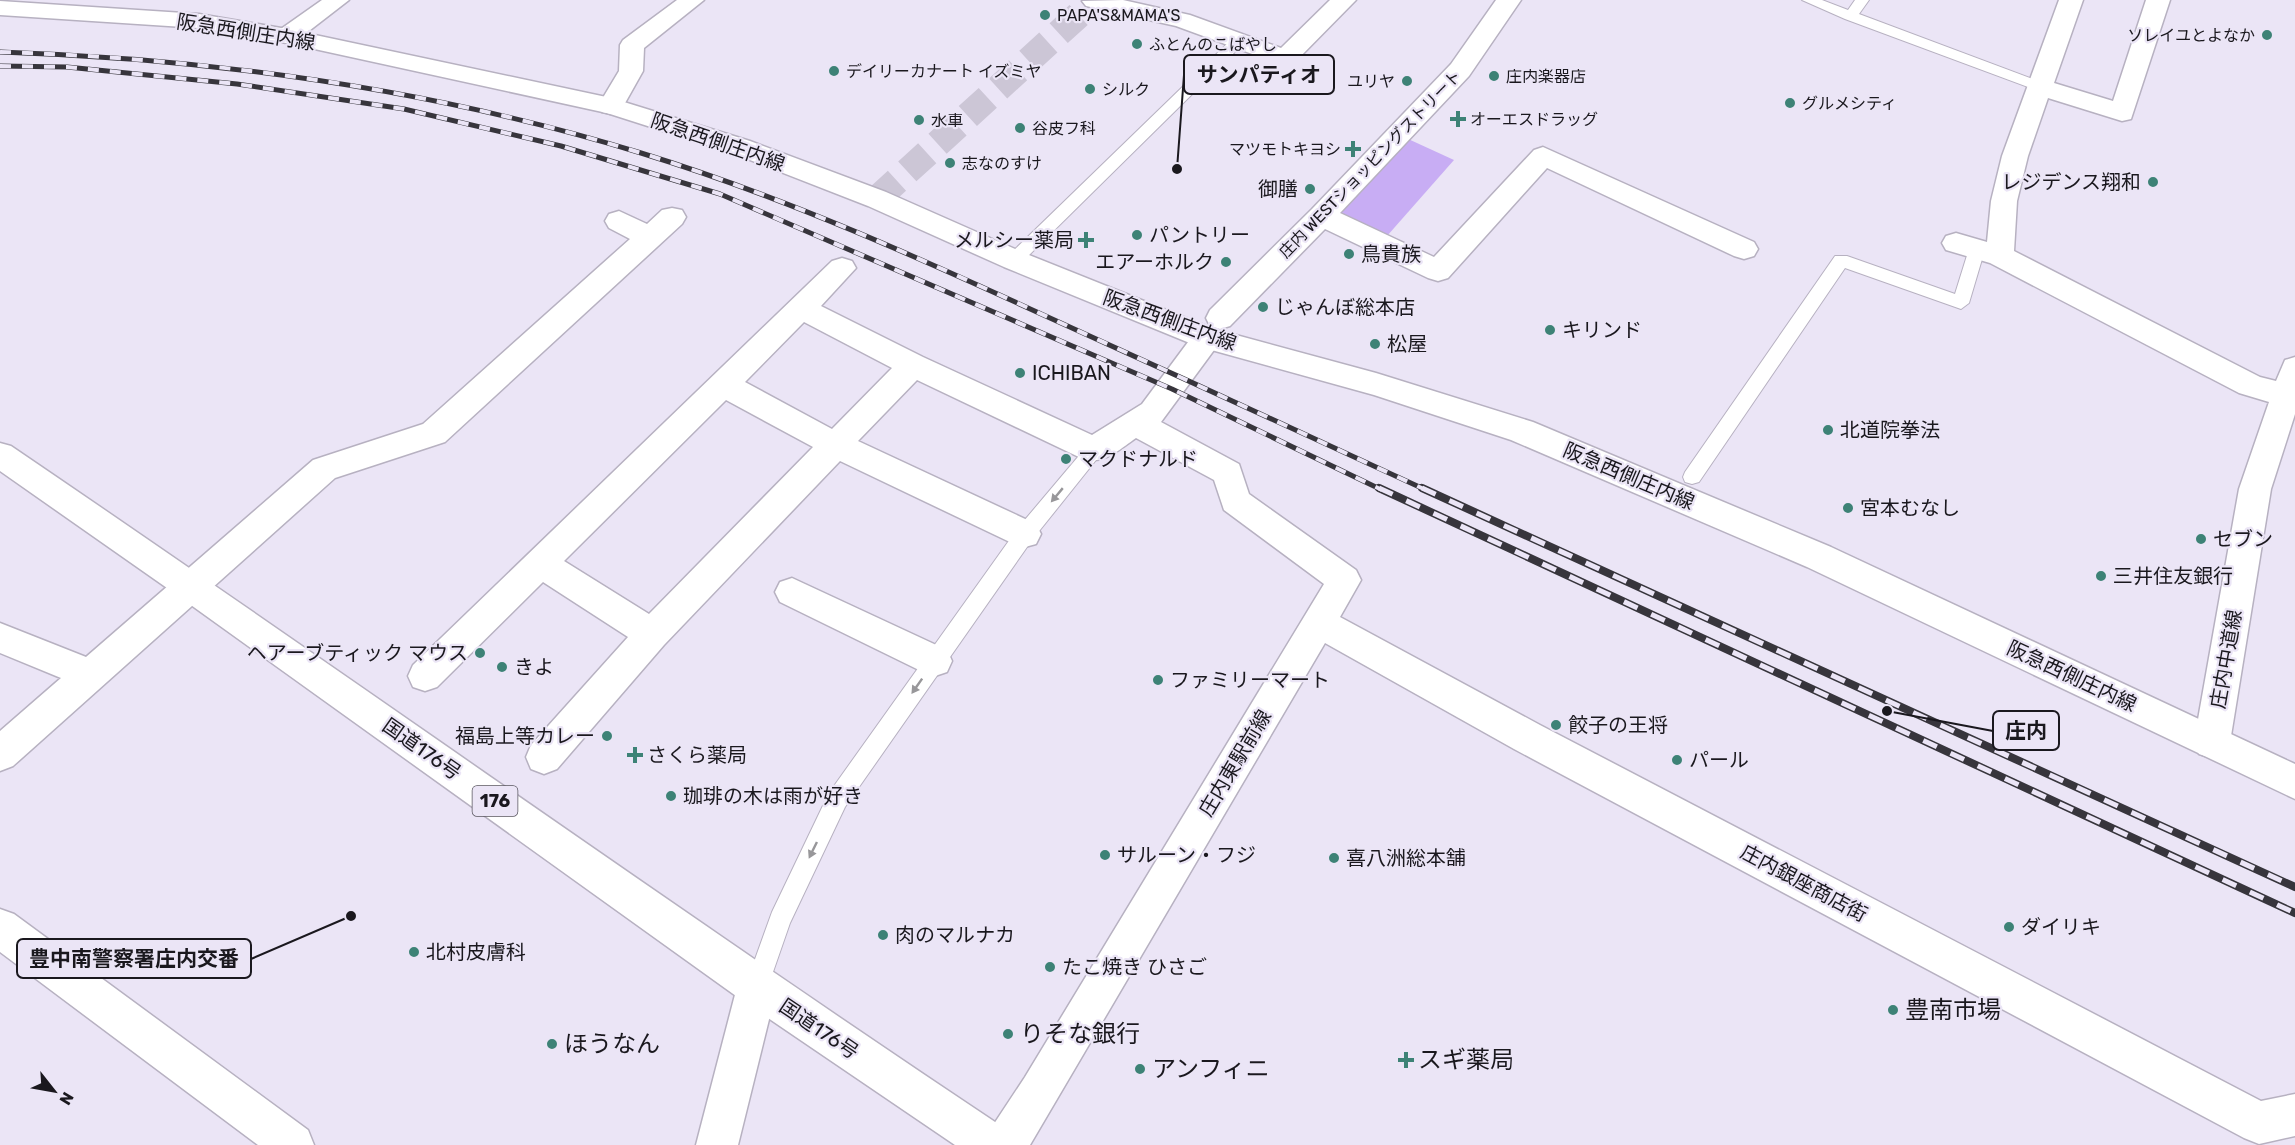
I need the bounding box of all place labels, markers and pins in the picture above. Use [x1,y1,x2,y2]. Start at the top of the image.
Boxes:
place label: PAPA'S&MAMA'S [1057,6,1180,25]
marker: PAPA'S&MAMA'S [1038,8,1052,22]
place label: ソレイユとよなか [2127,26,2255,45]
marker: ソレイユとよなか [2260,28,2274,42]
place label: ふとんのこばやし [1149,35,1277,54]
marker: ふとんのこばやし [1130,37,1144,51]
callout: サンパティオ [1184,55,1334,94]
place label: デイリーカナート イズミヤ [846,62,1041,81]
marker: デイリーカナート イズミヤ [827,64,841,78]
place label: 庄内楽器店 [1506,67,1586,86]
marker: 庄内楽器店 [1487,69,1501,83]
place label: ユリヤ [1347,72,1395,91]
marker: ユリヤ [1400,74,1414,88]
place label: シルク [1102,80,1150,99]
marker: シルク [1083,82,1097,96]
place label: グルメシティ [1802,94,1897,113]
marker: グルメシティ [1783,96,1797,110]
place label: オーエスドラッグ [1470,110,1598,129]
place label: 水車 [931,111,963,130]
marker: オーエスドラッグ [1451,112,1465,126]
marker: 水車 [912,113,926,127]
place label: 谷皮フ科 [1032,119,1096,138]
marker: 谷皮フ科 [1013,121,1027,135]
place label: マツモトキヨシ [1229,140,1341,159]
marker: マツモトキヨシ [1346,142,1360,156]
place label: 志なのすけ [962,154,1042,173]
marker: 志なのすけ [943,156,957,170]
place label: レジデンス翔和 [2001,170,2141,194]
marker: レジデンス翔和 [2146,175,2160,189]
place label: 御膳 [1258,177,1298,201]
marker: 御膳 [1303,182,1317,196]
place label: パントリー [1149,223,1250,247]
place label: メルシー薬局 [954,228,1074,252]
marker: パントリー [1130,228,1144,242]
marker: メルシー薬局 [1079,233,1093,247]
place label: 鳥貴族 [1361,242,1421,266]
marker: 鳥貴族 [1342,247,1356,261]
place label: エアーホルク [1095,250,1214,274]
marker: エアーホルク [1219,255,1233,269]
place label: じゃんぼ総本店 [1275,295,1415,319]
marker: じゃんぼ総本店 [1256,300,1270,314]
place label: キリンド [1562,318,1642,342]
marker: キリンド [1543,323,1557,337]
place label: 松屋 [1387,332,1427,356]
marker: 松屋 [1368,337,1382,351]
place label: ICHIBAN [1032,361,1111,385]
marker: ICHIBAN [1013,366,1027,380]
place label: 北道院拳法 [1840,418,1940,442]
marker: 北道院拳法 [1821,423,1835,437]
place label: マクドナルド [1078,447,1198,471]
marker: マクドナルド [1059,452,1073,466]
place label: 宮本むなし [1860,496,1960,520]
marker: 宮本むなし [1841,501,1855,515]
place label: セブン [2213,527,2273,551]
marker: セブン [2194,532,2208,546]
place label: 三井住友銀行 [2113,564,2233,588]
marker: 三井住友銀行 [2094,569,2108,583]
place label: ヘアーブティック マウス [247,641,468,665]
marker: ヘアーブティック マウス [473,646,487,660]
place label: きよ [514,655,554,679]
marker: きよ [495,660,509,674]
place label: ファミリーマート [1170,668,1330,692]
marker: ファミリーマート [1151,673,1165,687]
callout: 庄内 [1993,711,2059,750]
place label: 餃子の王将 [1568,713,1668,737]
marker: 餃子の王将 [1549,718,1563,732]
place label: 福島上等カレー [455,724,595,748]
marker: 福島上等カレー [600,729,614,743]
place label: さくら薬局 [647,743,747,767]
marker: さくら薬局 [628,748,642,762]
place label: パール [1689,748,1749,772]
marker: パール [1670,753,1684,767]
place label: 珈琲の木は雨が好き [683,784,863,808]
marker: 珈琲の木は雨が好き [664,789,678,803]
place label: サルーン・フジ [1117,843,1256,867]
place label: 喜八洲総本舗 [1346,846,1466,870]
marker: サルーン・フジ [1098,848,1112,862]
marker: 喜八洲総本舗 [1327,851,1341,865]
place label: ダイリキ [2021,915,2101,939]
marker: ダイリキ [2002,920,2016,934]
place label: 肉のマルナカ [895,923,1015,947]
marker: 肉のマルナカ [876,928,890,942]
callout: 豊中南警察署庄内交番 [17,939,251,978]
place label: 北村皮膚科 [426,940,526,964]
marker: 北村皮膚科 [407,945,421,959]
place label: たこ焼き ひさご [1062,955,1207,979]
marker: たこ焼き ひさご [1043,960,1057,974]
place label: 豊南市場 [1905,996,2001,1024]
marker: 豊南市場 [1886,1003,1900,1017]
place label: りそな銀行 [1020,1020,1140,1048]
marker: りそな銀行 [1001,1027,1015,1041]
place label: ほうなん [564,1030,660,1058]
marker: ほうなん [545,1037,559,1051]
place label: スギ薬局 [1418,1046,1514,1074]
marker: スギ薬局 [1399,1053,1413,1067]
place label: アンフィニ [1152,1055,1270,1083]
marker: アンフィニ [1133,1062,1147,1076]

